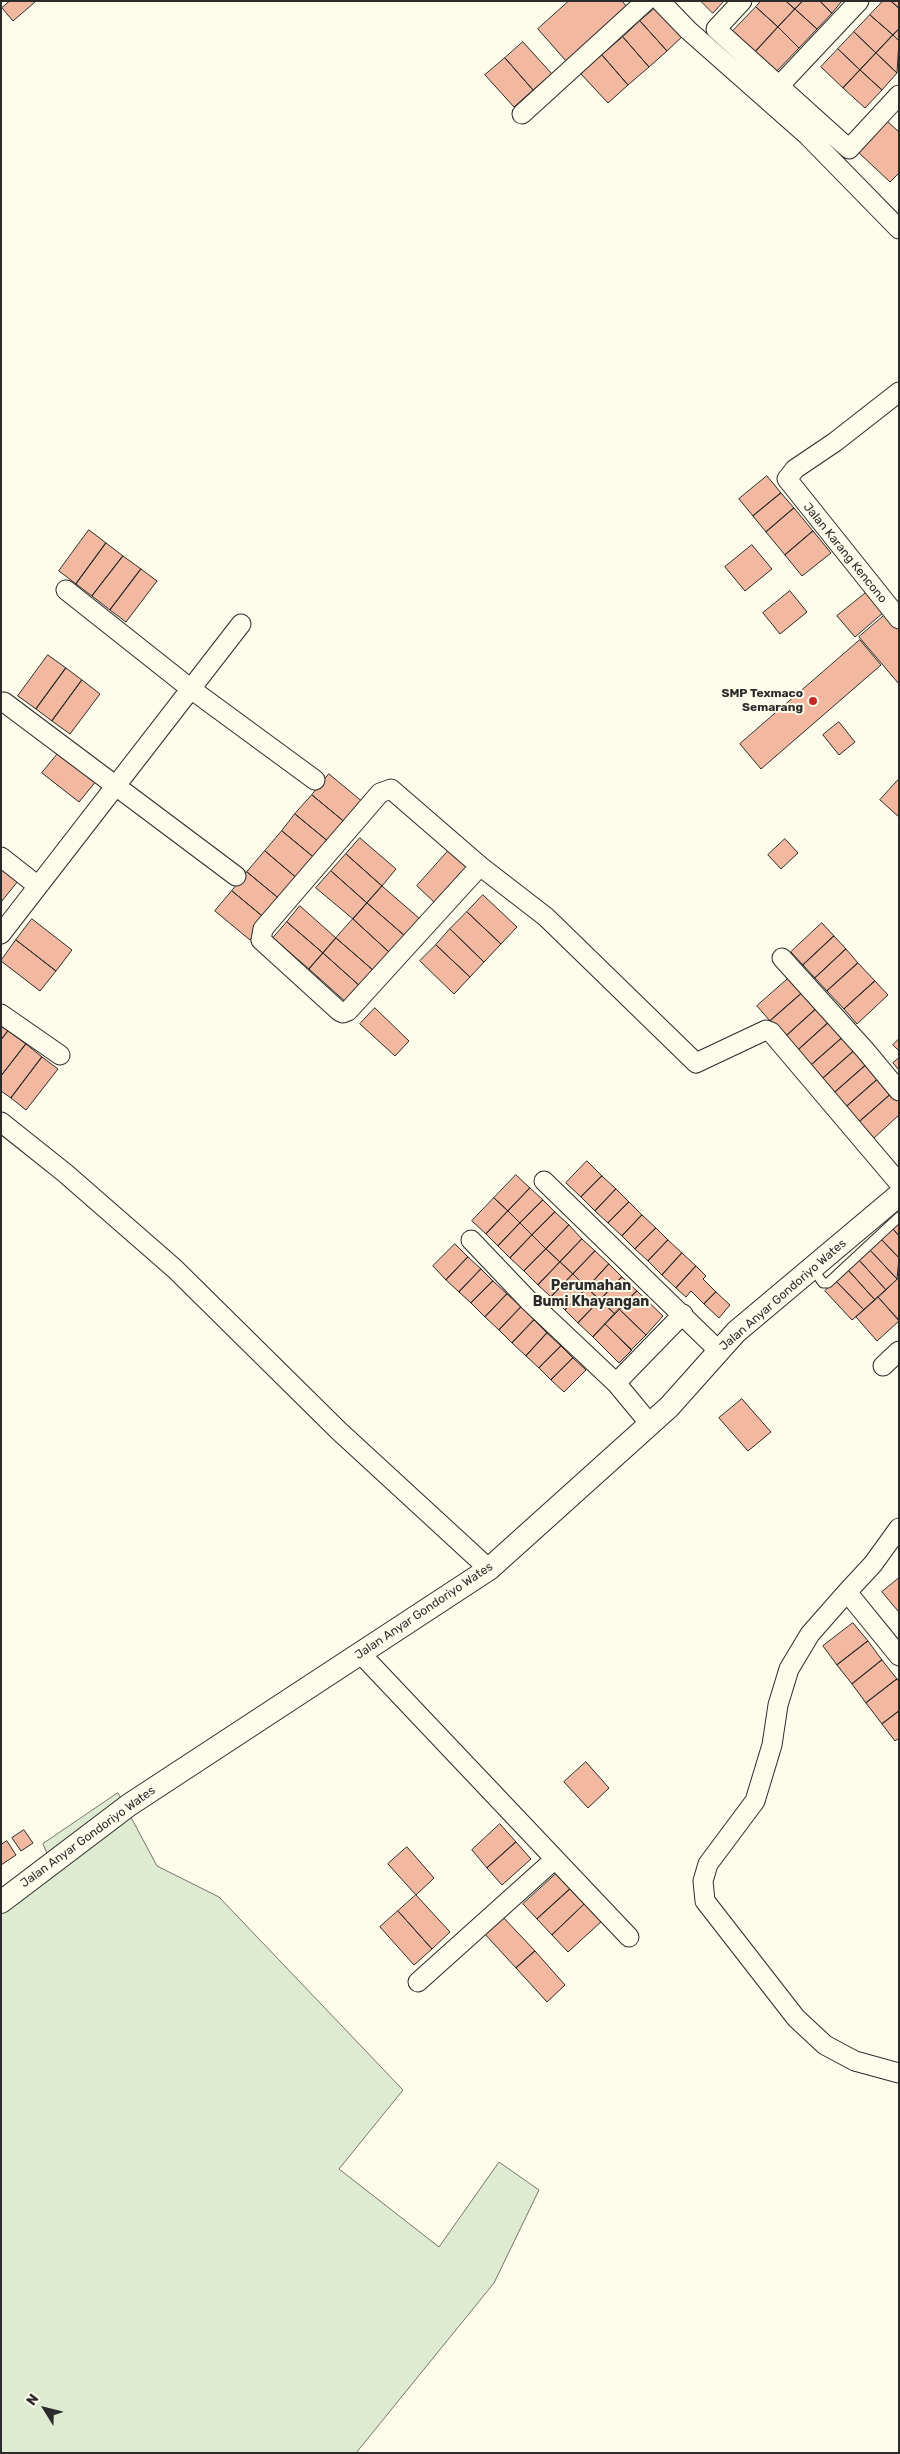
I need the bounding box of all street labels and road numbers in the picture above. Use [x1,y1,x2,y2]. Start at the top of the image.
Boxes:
street label: Jalan Karang Kencono [800,500,890,606]
street label: Jalan Anyar Gondoriyo Wates [717,1236,849,1354]
street label: Jalan Anyar Gondoriyo Wates [352,1559,496,1663]
street label: Jalan Anyar Gondoriyo Wates [18,1783,158,1891]

